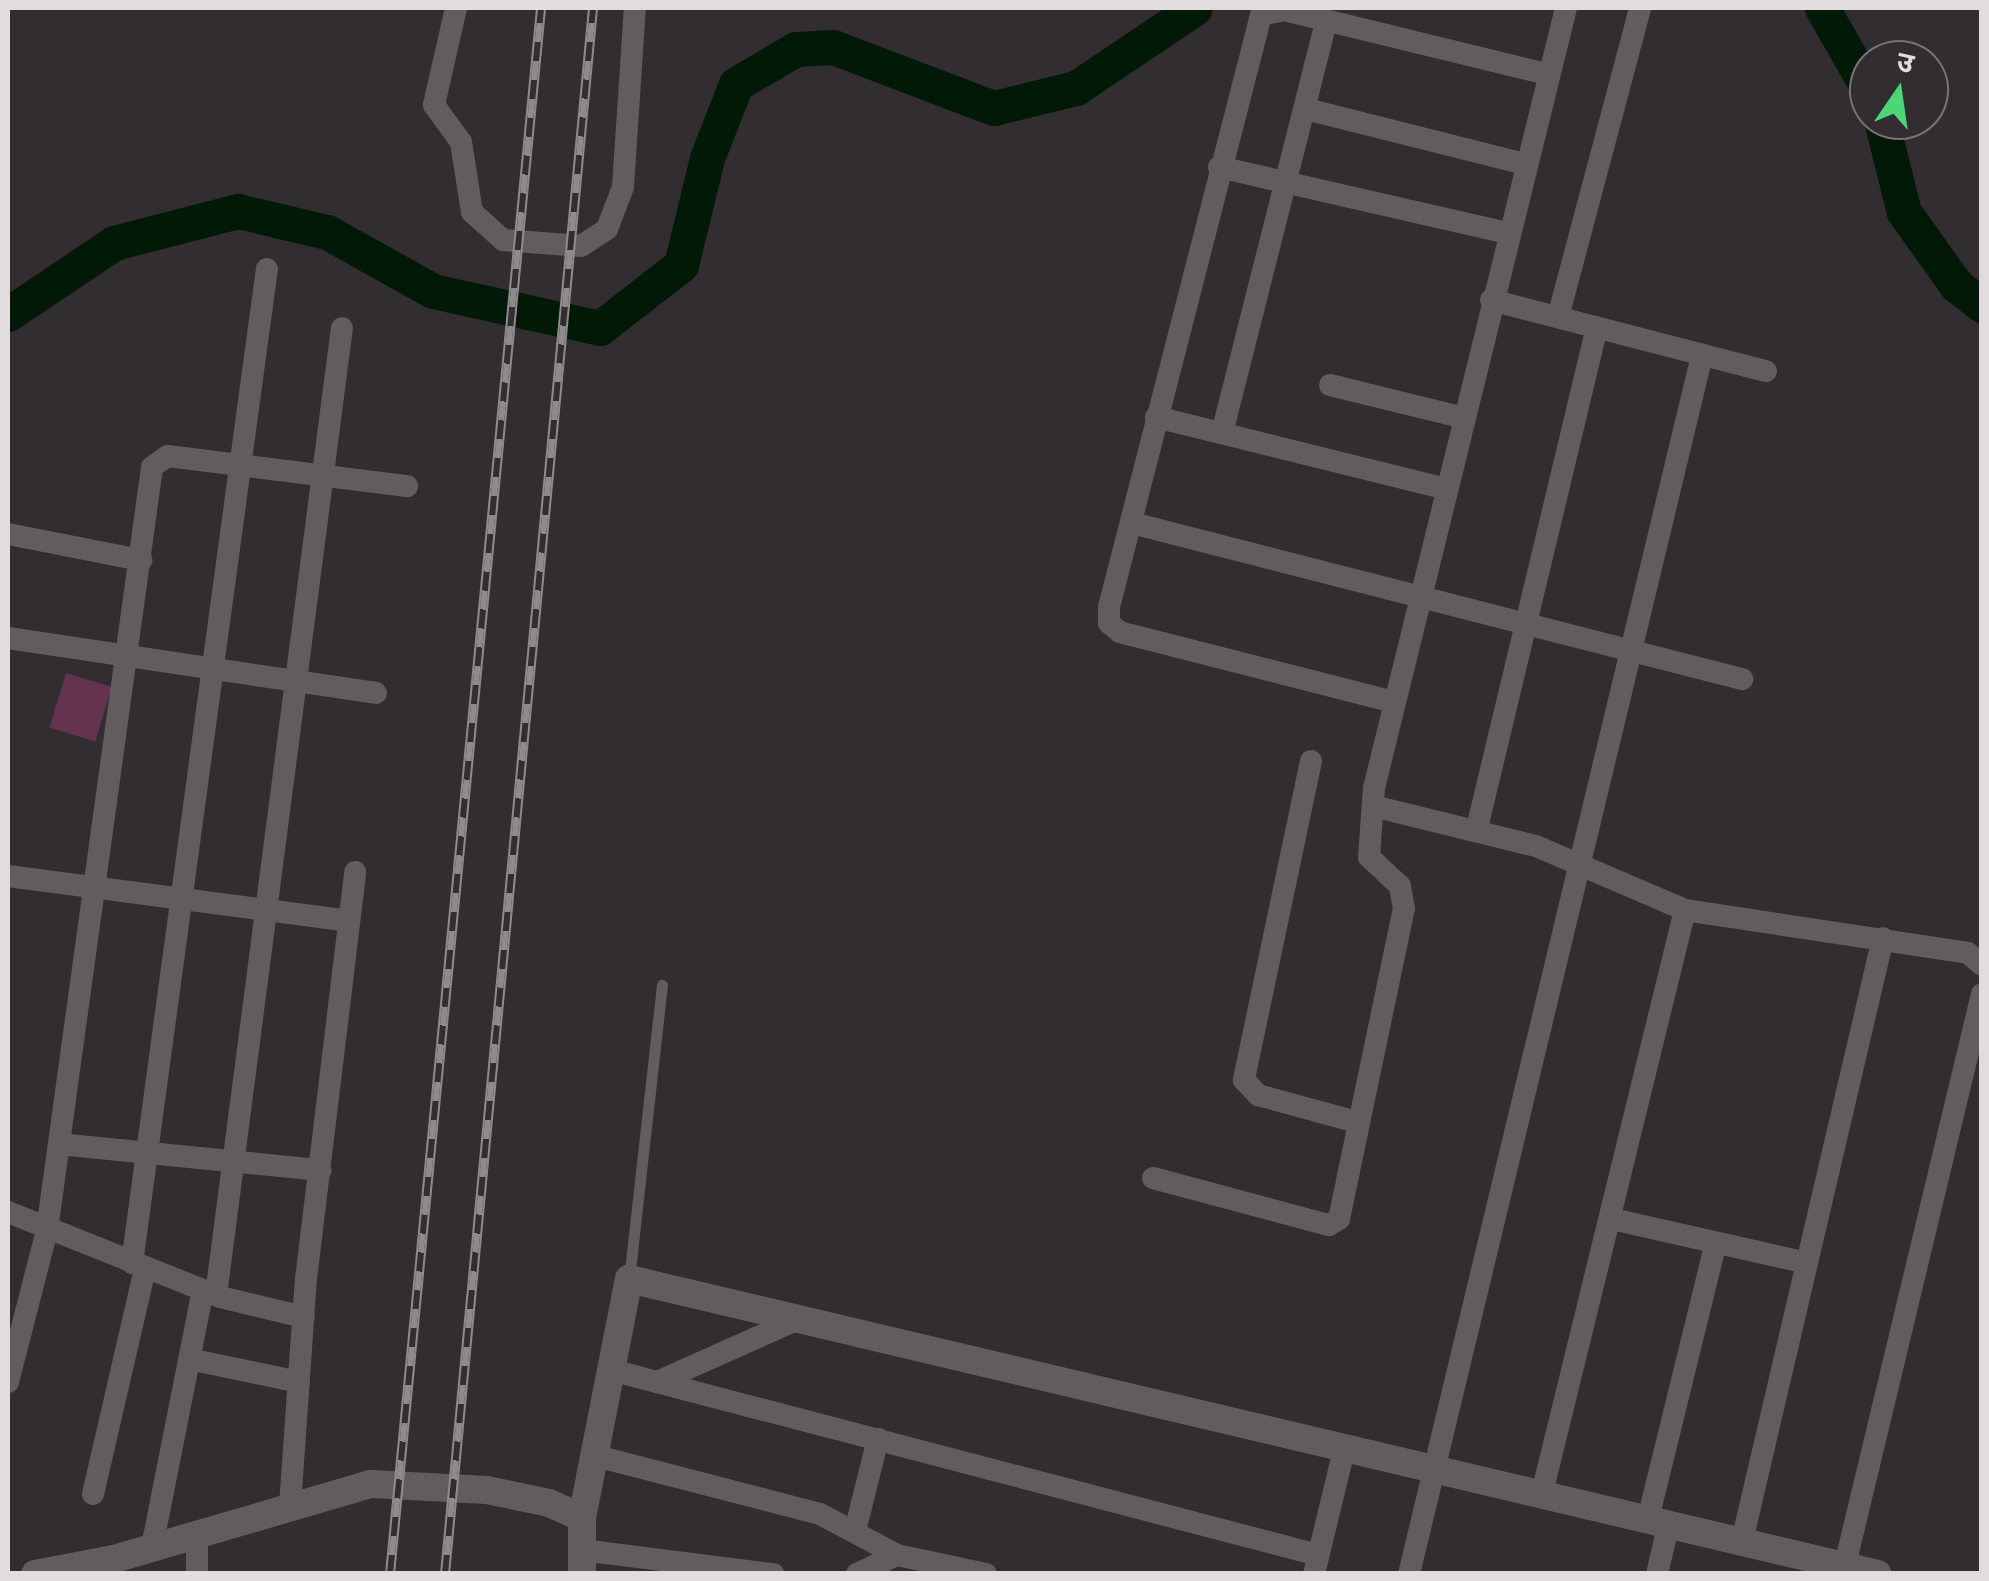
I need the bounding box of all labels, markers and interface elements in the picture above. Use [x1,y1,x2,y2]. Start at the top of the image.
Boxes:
north arrow [1849,40,1949,140]
text: उ [1893,40,1918,84]

